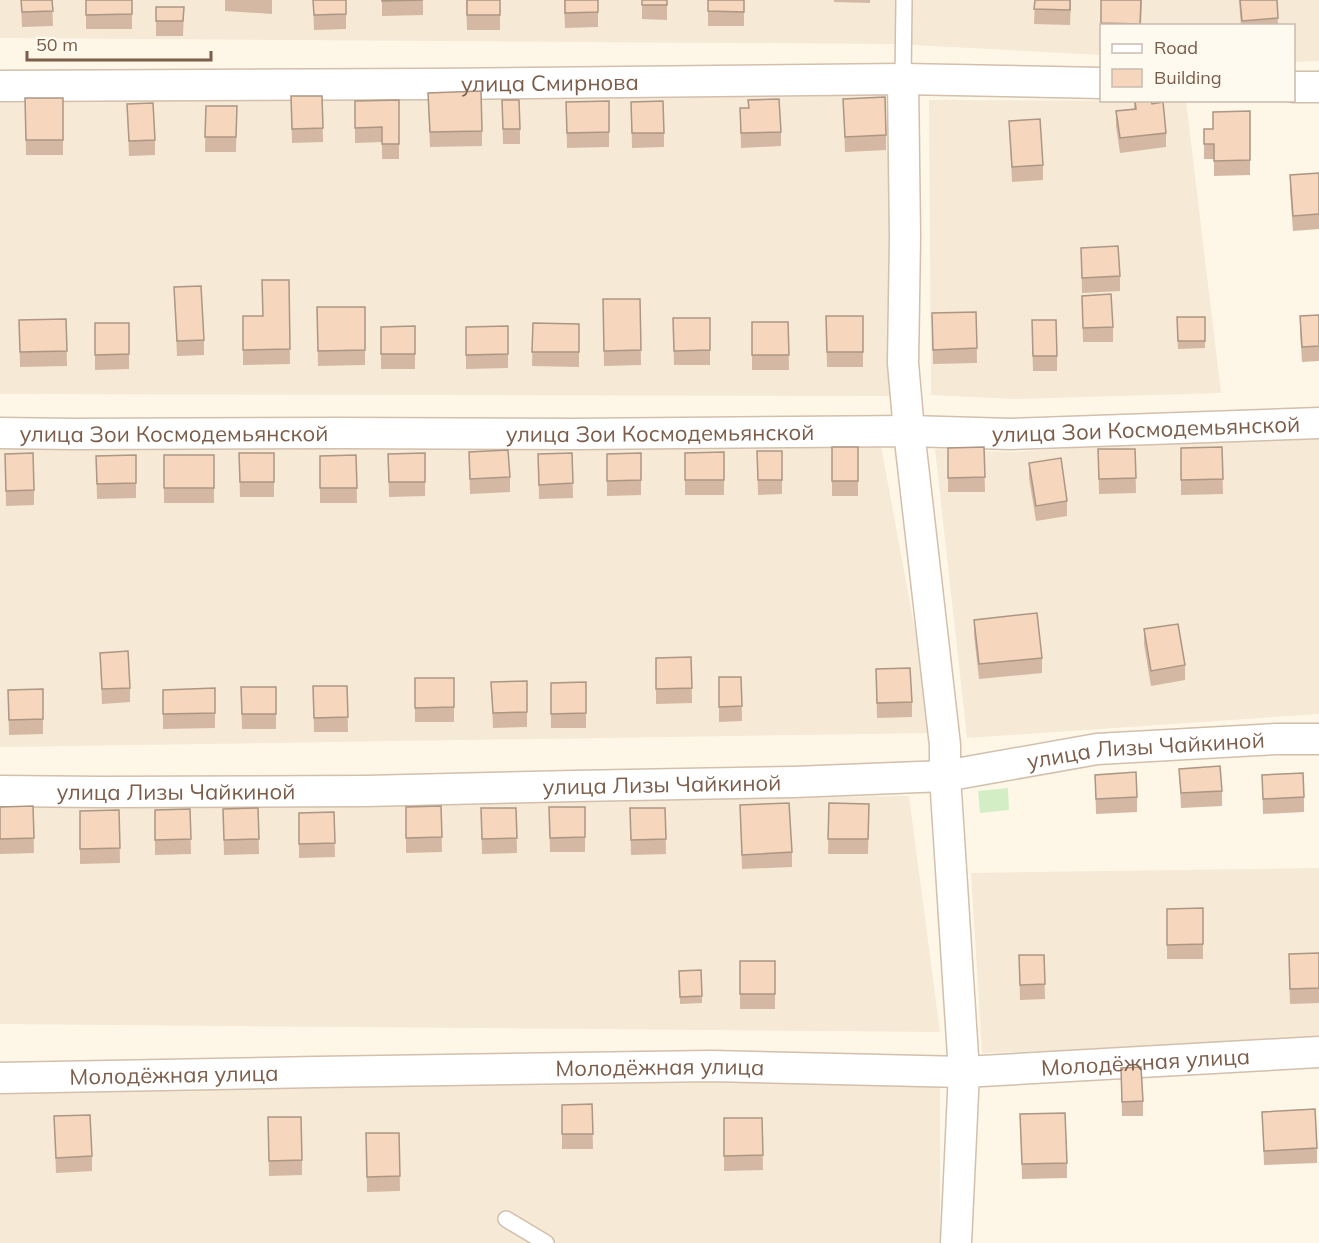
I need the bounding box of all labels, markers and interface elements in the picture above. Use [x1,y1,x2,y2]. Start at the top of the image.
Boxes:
scale bar [27,24,212,62]
legend [1100,24,1295,102]
text: 50 m [36,33,78,56]
text: Road [1154,36,1198,59]
text: Building [1154,66,1222,89]
street label: улица Смирнова [461,68,639,98]
street label: улица Зои Космодемьянской [991,410,1301,448]
street label: улица Зои Космодемьянской [506,418,814,448]
street label: улица Зои Космодемьянской [20,419,328,448]
street label: улица Лизы Чайкиной [1025,726,1265,775]
street label: улица Лизы Чайкиной [542,768,782,801]
street label: улица Лизы Чайкиной [56,777,295,806]
street label: Молодёжная улица [1040,1042,1251,1082]
street label: Молодёжная улица [555,1052,765,1082]
street label: Молодёжная улица [69,1059,279,1091]

